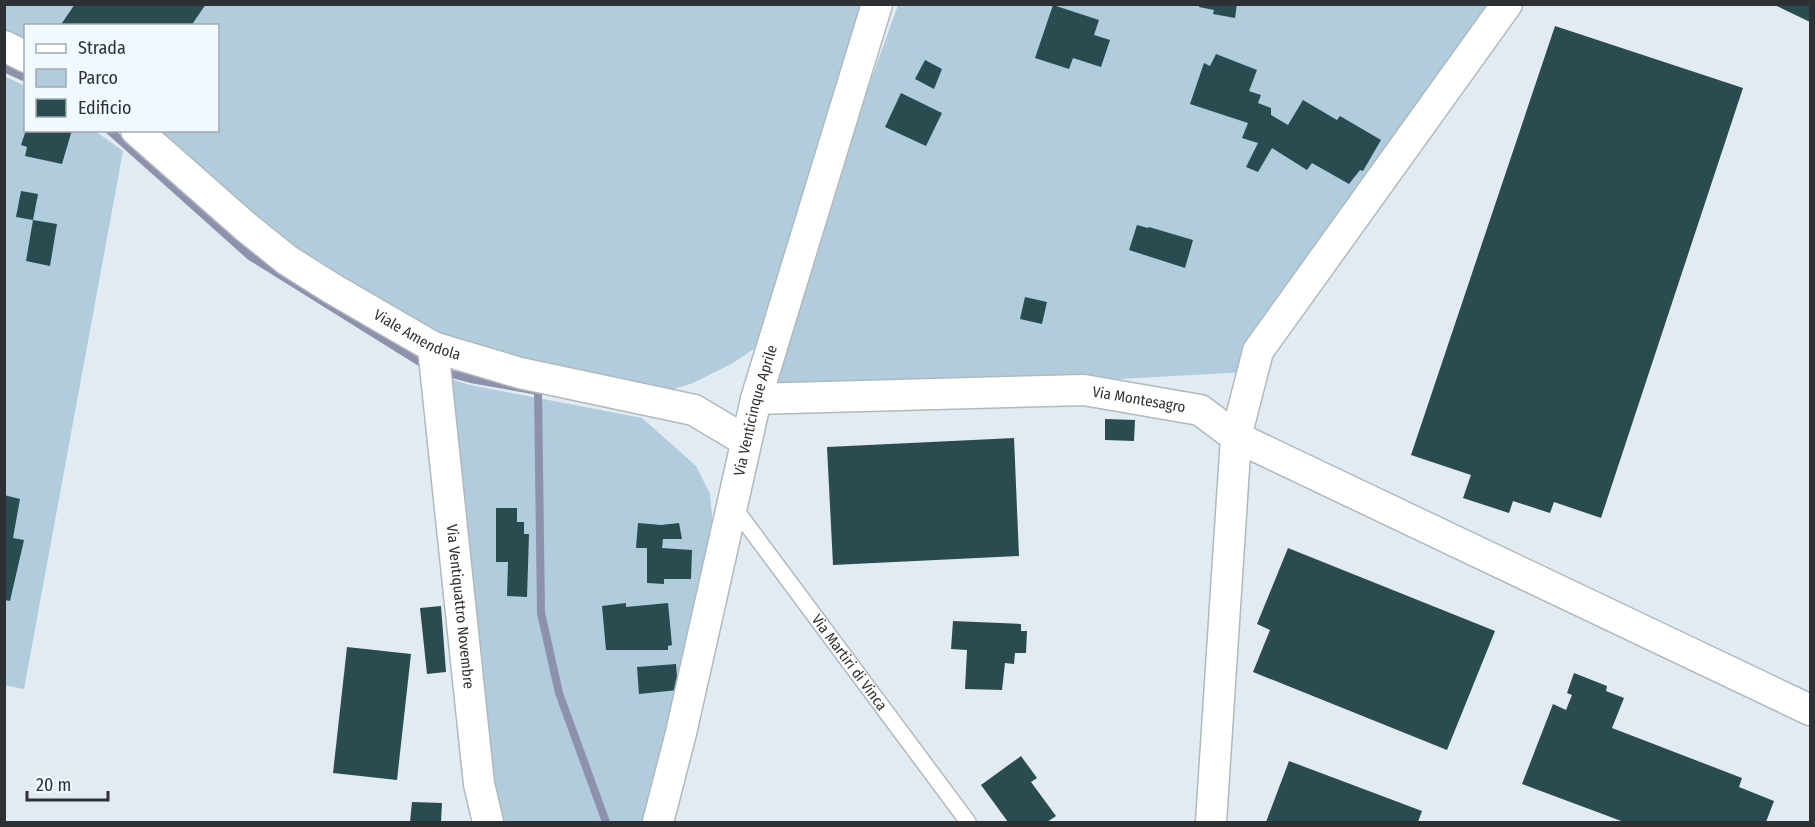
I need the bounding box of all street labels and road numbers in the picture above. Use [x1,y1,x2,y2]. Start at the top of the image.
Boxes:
street label: Viale Amendola [371,306,463,364]
street label: Via Venticinque Aprile [730,343,781,478]
street label: Via Montesagro [1091,383,1187,416]
street label: Via Ventiquattro Novembre [443,523,478,690]
street label: Via Martiri di Vinca [808,611,891,714]

